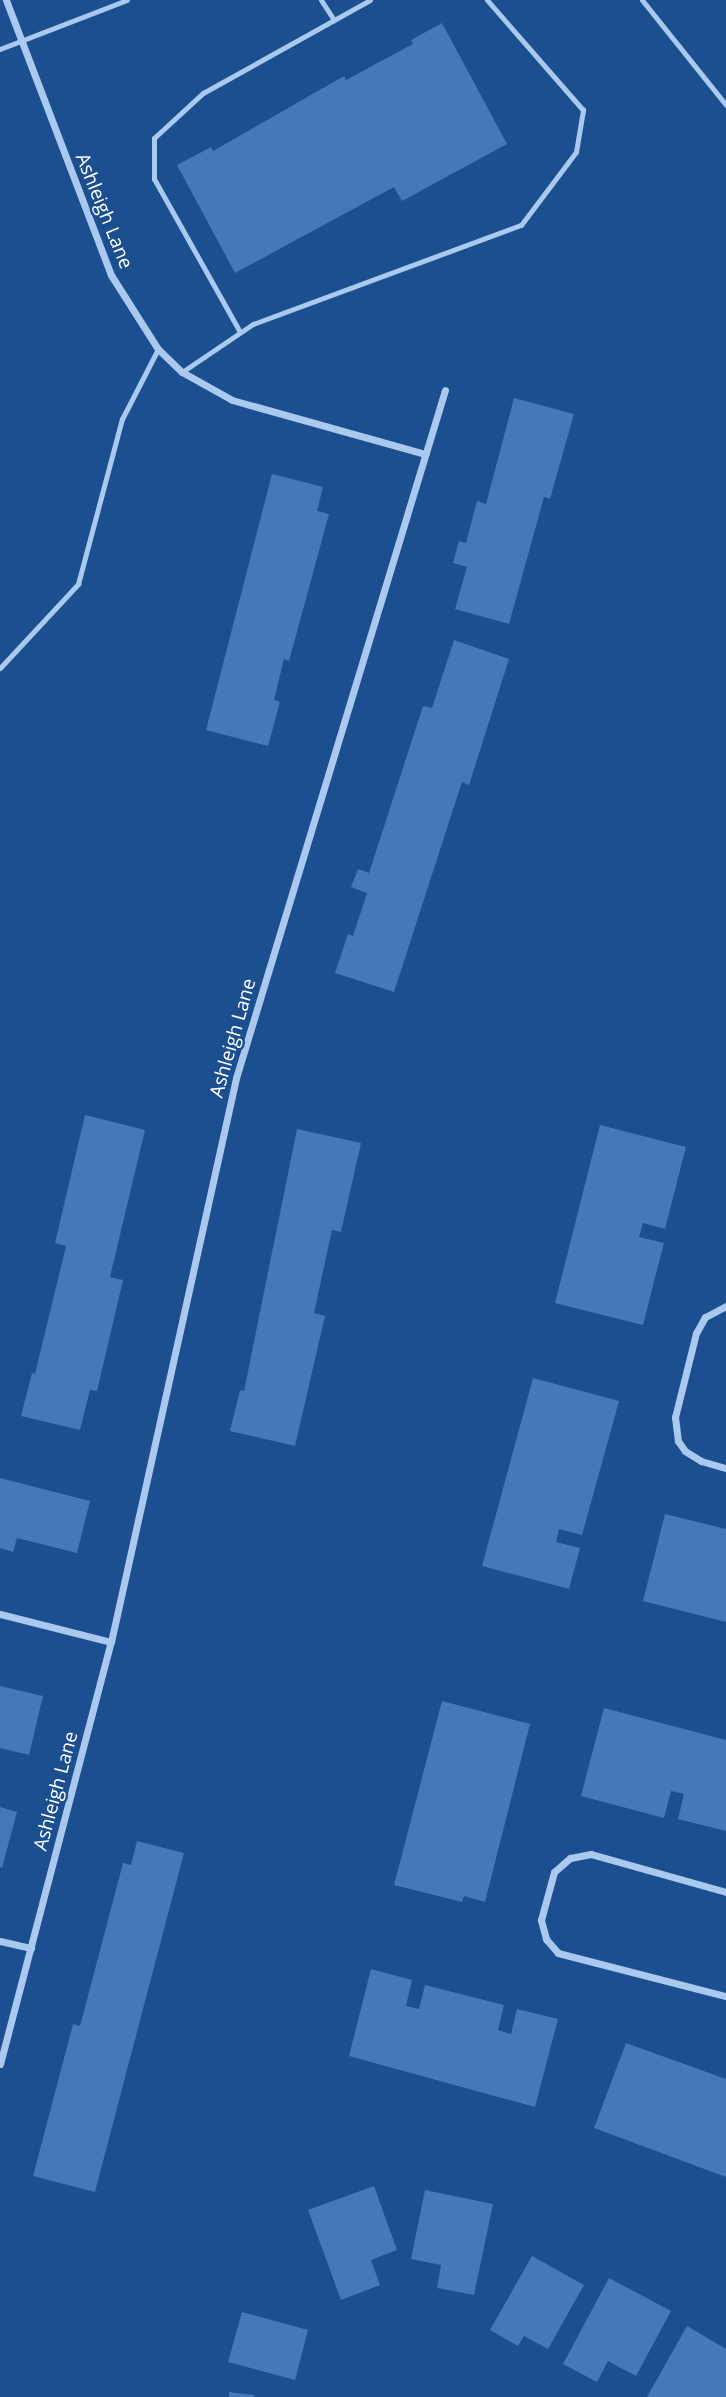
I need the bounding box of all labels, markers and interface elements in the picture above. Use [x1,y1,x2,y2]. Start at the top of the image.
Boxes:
street label: Ashleigh Lane [70,150,138,272]
street label: Ashleigh Lane [205,976,261,1100]
street label: Ashleigh Lane [29,1729,83,1853]

